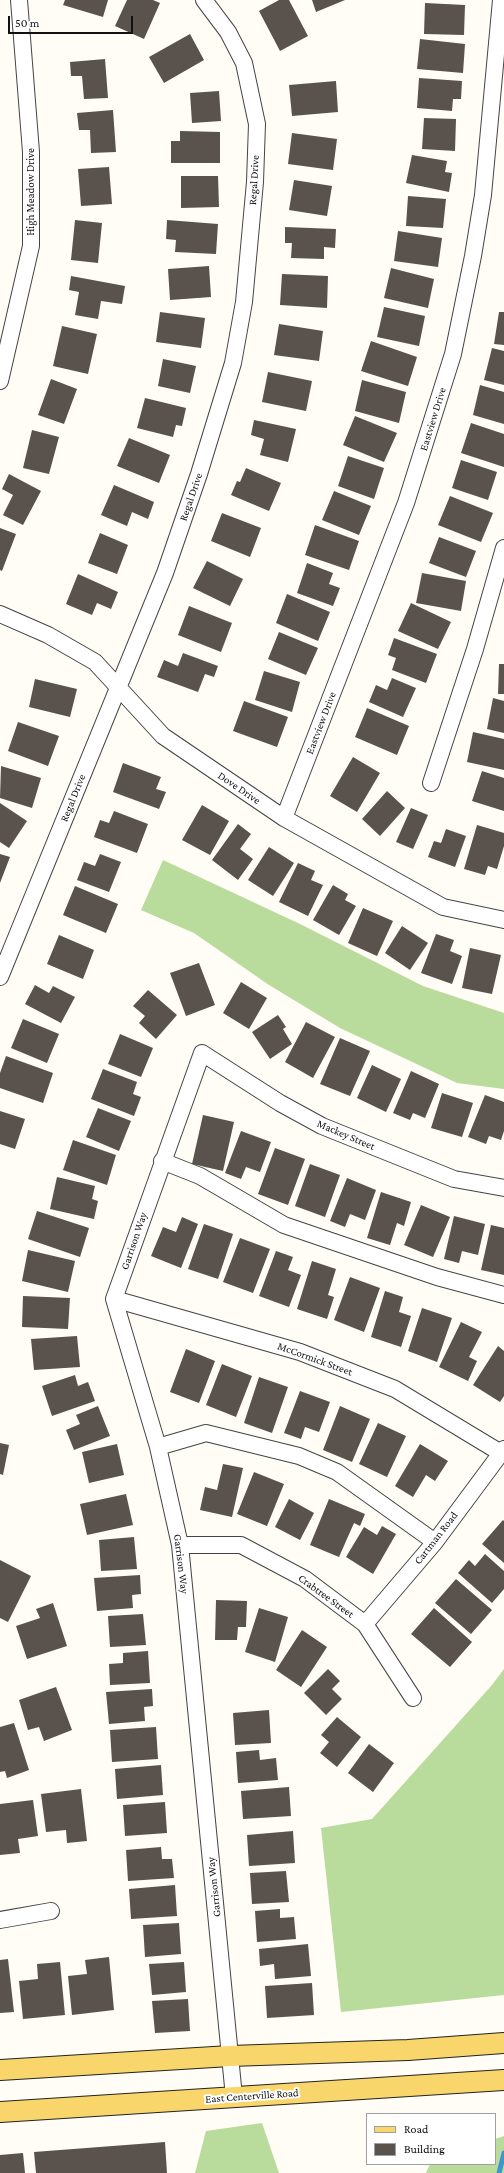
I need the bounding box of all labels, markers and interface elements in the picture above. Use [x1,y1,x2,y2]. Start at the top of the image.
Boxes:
scale bar [10,8,135,34]
text: 50 m [15,16,39,30]
street label: High Meadow Drive [24,148,38,236]
street label: Regal Drive [246,155,262,205]
street label: Eastview Drive [417,386,449,452]
street label: Regal Drive [177,471,205,523]
street label: Eastview Drive [303,690,339,756]
street label: Dove Drive [215,769,263,807]
street label: Regal Drive [58,772,88,824]
street label: Mackey Street [315,1117,377,1153]
street label: Garrison Way [118,1210,150,1272]
street label: McCormick Street [276,1339,354,1379]
street label: Cartman Road [411,1509,461,1567]
street label: Garrison Way [171,1533,191,1595]
street label: Crabtree Street [296,1571,356,1621]
street label: Garrison Way [204,1856,224,1918]
street label: East Centerville Road [205,2086,299,2106]
legend [366,2113,496,2165]
text: Road [404,2122,428,2136]
text: Building [404,2142,445,2156]

